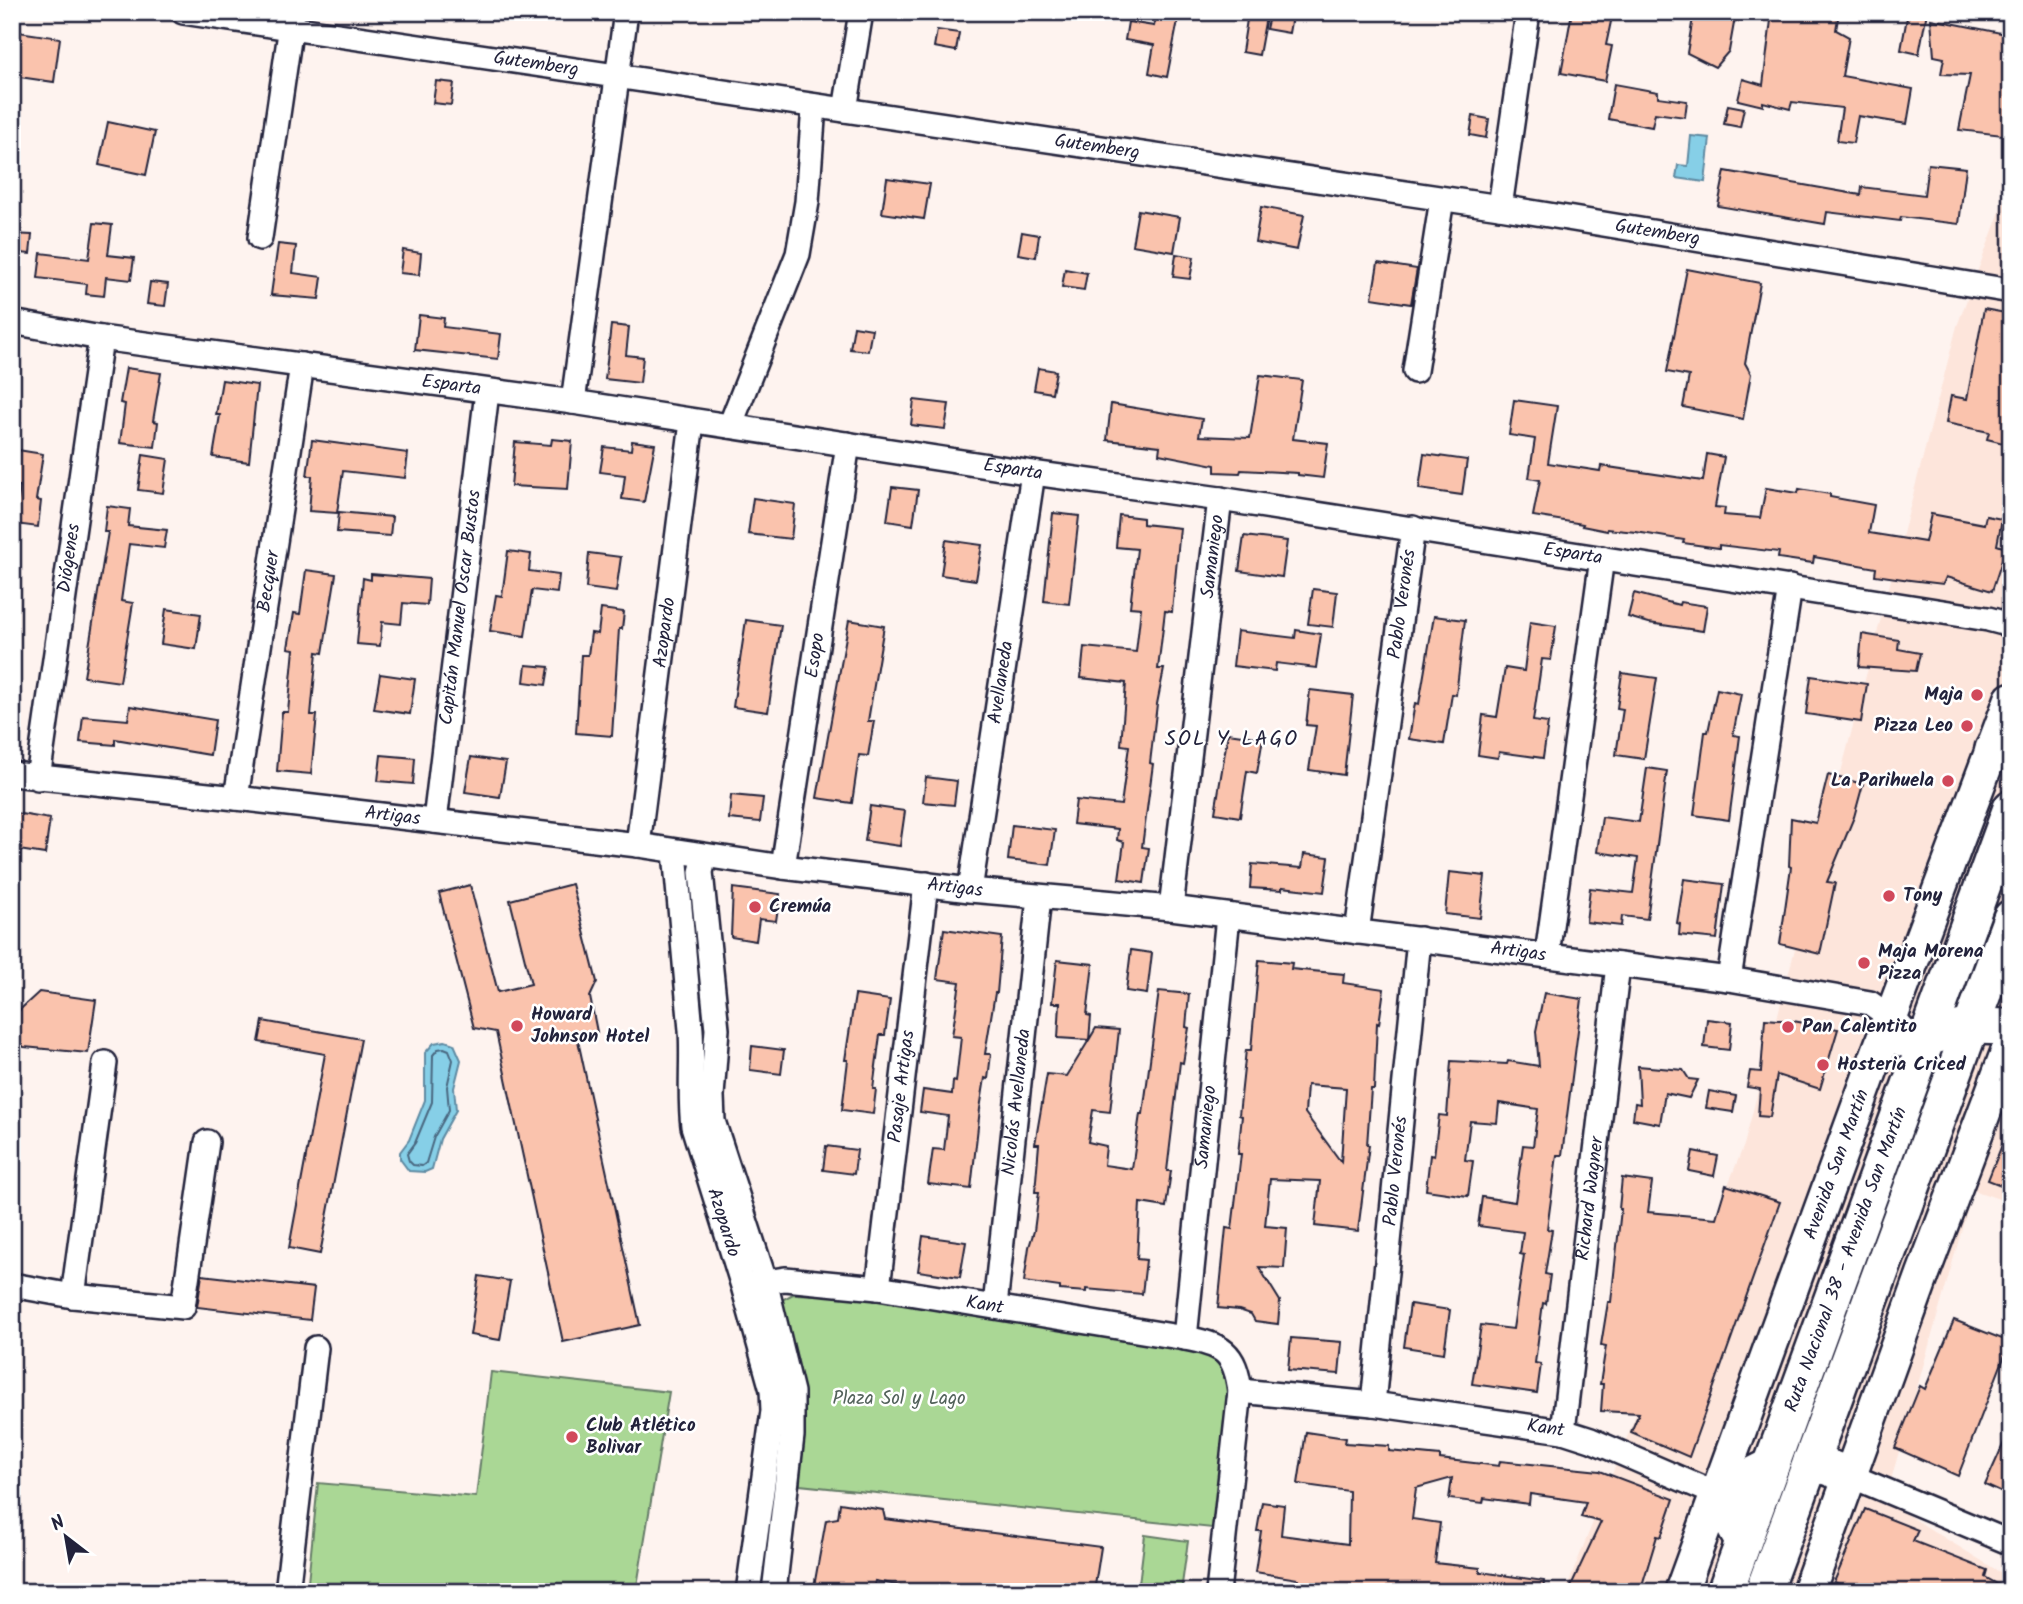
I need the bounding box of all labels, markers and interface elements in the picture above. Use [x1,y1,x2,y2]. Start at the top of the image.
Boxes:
street label: Gutemberg [492,43,581,85]
street label: Gutemberg [1052,126,1142,168]
street label: Gutemberg [1613,211,1702,255]
street label: Esparta [420,367,483,404]
street label: Esparta [981,451,1045,489]
street label: Capitán Manuel Oscar Bustos [432,488,490,727]
street label: Samaniego [1193,513,1233,600]
street label: Diógenes [50,522,89,595]
street label: Esparta [1541,535,1605,574]
street label: Becquer [249,547,289,614]
street label: Pablo Veronés [1380,547,1425,661]
street label: Azopardo [646,596,684,670]
street label: Esopo [797,631,834,680]
street label: Avellaneda [980,639,1022,726]
place label: Maja [1924,680,1963,710]
marker: Maja [1969,687,1985,703]
place label: Pizza Leo [1874,711,1953,741]
marker: Pizza Leo [1959,718,1975,734]
district label: SOL Y LAGO [1165,723,1299,756]
place label: La Parihuela [1831,766,1934,796]
marker: La Parihuela [1940,773,1956,789]
street label: Artigas [363,798,422,834]
street label: Artigas [925,870,984,906]
place label: Tony [1903,881,1943,911]
marker: Tony [1881,888,1897,904]
place label: Cremúa [769,892,832,922]
marker: Cremúa [747,899,763,915]
street label: Artigas [1489,934,1548,971]
place label: Maja Morena Pizza [1878,937,1984,989]
marker: Maja Morena Pizza [1856,955,1872,971]
place label: Howard Johnson Hotel [531,1000,650,1052]
place label: Pan Calentito [1802,1012,1917,1042]
marker: Howard Johnson Hotel [509,1018,525,1034]
marker: Pan Calentito [1780,1019,1796,1035]
street label: Nicolás Avellaneda [994,1027,1040,1177]
street label: Pasaje Artigas [880,1028,924,1144]
place label: Hosteria Criced [1837,1050,1967,1080]
marker: Hosteria Criced [1815,1057,1831,1073]
street label: Samaniego [1187,1084,1226,1170]
street label: Avenida San Martín [1796,1085,1878,1244]
street label: Ruta Nacional 38 - Avenida San Martín [1777,1103,1916,1416]
street label: Pablo Veronés [1376,1115,1416,1227]
street label: Richard Wagner [1568,1133,1613,1262]
street label: Azopardo [698,1184,748,1261]
street label: Kant [964,1288,1006,1323]
park label: Plaza Sol y Lago [832,1384,966,1414]
place label: Club Atlético Bolivar [586,1411,696,1463]
street label: Kant [1525,1411,1567,1446]
marker: Club Atlético Bolivar [564,1429,580,1445]
north arrow [32,1502,102,1572]
text: N [45,1508,71,1540]

